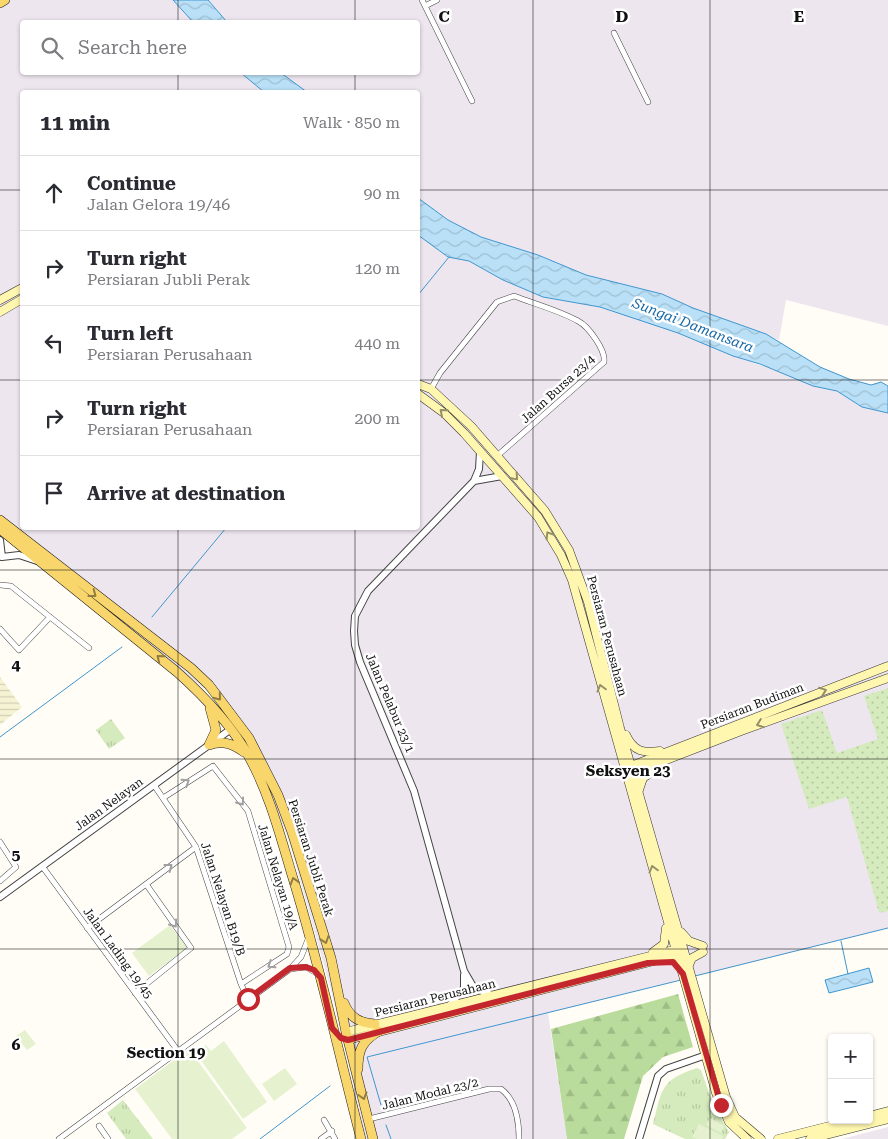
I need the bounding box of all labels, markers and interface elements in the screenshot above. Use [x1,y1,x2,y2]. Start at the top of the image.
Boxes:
text: C [438,7,450,26]
text: D [616,7,629,26]
text: E [794,7,804,26]
search box [20,20,420,75]
icon: search [38,34,66,62]
text: Search here [78,36,187,59]
text: 11 min [40,111,110,135]
text: Walk · 850 m [303,113,400,132]
text: Continue [87,172,176,195]
icon: ahead [40,179,68,207]
text: 90 m [363,184,400,203]
text: Jalan Gelora 19/46 [87,195,230,214]
text: Turn right [87,247,187,270]
icon: right [40,254,68,282]
text: 120 m [354,259,400,278]
text: Persiaran Jubli Perak [87,270,250,289]
water label: Sungai Damansara [629,294,756,355]
text: Turn left [87,322,173,345]
icon: left [40,329,68,357]
text: 440 m [354,334,400,353]
text: Persiaran Perusahaan [87,345,252,364]
street label: Jalan Bursa 23/4 [518,352,598,426]
text: Turn right [87,397,187,420]
icon: right [40,404,68,432]
text: 200 m [354,409,400,428]
one-way arrow [439,409,448,418]
text: Persiaran Perusahaan [87,420,252,439]
one-way arrow [510,471,519,480]
icon: arrive [40,479,68,507]
text: Arrive at destination [87,482,285,505]
one-way arrow [545,531,555,540]
street label: Persiaran Perusahaan [584,574,630,698]
one-way arrow [87,588,97,597]
street label: Jalan Pelabur 23/1 [363,651,417,755]
text: 4 [12,655,21,674]
one-way arrow [157,655,166,663]
street label: Persiaran Budiman [699,680,806,732]
one-way arrow [597,684,607,692]
one-way arrow [818,687,827,697]
one-way arrow [213,691,221,700]
one-way arrow [756,718,765,728]
district label: Seksyen 23 [586,762,671,780]
street label: Jalan Nelayan [72,774,146,833]
one-way arrow [181,779,190,788]
one-way arrow [235,796,244,806]
street label: Persiaran Jubli Perak [285,798,337,919]
street label: Jalan Nelayan 19/A [255,822,301,932]
street label: Jalan Nelayan B19/B [198,840,248,958]
text: 5 [12,845,21,864]
one-way arrow [163,865,172,873]
one-way arrow [648,866,658,874]
one-way arrow [290,877,300,886]
street label: Jalan Lading 19/45 [80,905,156,1001]
one-way arrow [168,918,177,928]
one-way arrow [319,935,329,943]
one-way arrow [267,958,276,968]
street label: Persiaran Perusahaan [373,976,497,1020]
route start [237,988,260,1011]
map controls [828,1034,873,1124]
button: + [828,1034,873,1079]
text: 6 [12,1035,21,1054]
district label: Section 19 [127,1044,206,1062]
street label: Jalan Modal 23/2 [380,1075,480,1113]
button: − [828,1079,873,1124]
one-way arrow [357,1092,367,1100]
route end [710,1094,733,1117]

